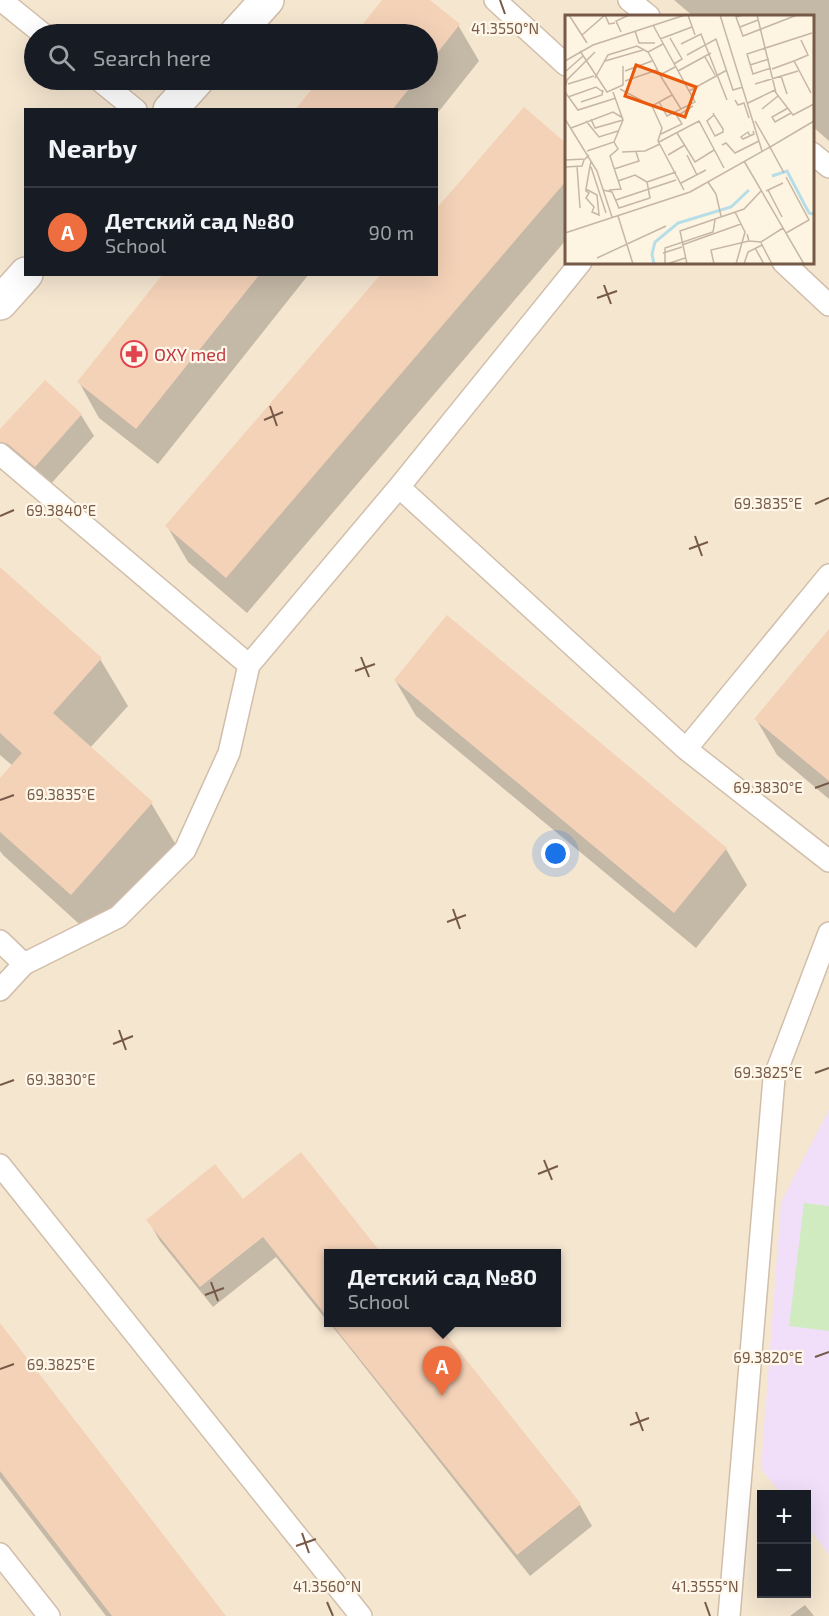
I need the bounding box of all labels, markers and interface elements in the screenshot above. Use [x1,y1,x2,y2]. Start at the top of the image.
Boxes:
inset map [565,15,814,264]
text: 41.3550°N [471,19,539,37]
search box [24,24,438,90]
icon: search [45,41,78,74]
text: Search here [93,44,211,70]
text: Nearby [48,132,137,163]
text: Детский сад №80 [105,207,294,233]
text: A [61,220,74,244]
text: 90 m [369,220,414,244]
text: School [105,233,166,257]
pharmacy icon: OXY med [119,339,149,369]
place label: OXY med [154,343,226,365]
text: 69.3835°E [734,494,802,512]
text: 69.3840°E [26,501,96,519]
text: 69.3830°E [733,778,803,796]
text: 69.3835°E [27,785,95,803]
your location [541,839,570,868]
text: 69.3825°E [734,1063,802,1081]
text: 69.3830°E [26,1070,96,1088]
popup [324,1249,561,1327]
text: Детский сад №80 [348,1263,537,1289]
text: School [348,1289,409,1313]
pin: A [422,1346,462,1396]
text: 69.3820°E [733,1348,803,1366]
text: 69.3825°E [27,1355,95,1373]
map controls [757,1490,811,1598]
button: + [757,1490,811,1544]
button: − [757,1544,811,1598]
text: 41.3560°N [293,1577,361,1595]
text: 41.3555°N [671,1577,739,1595]

